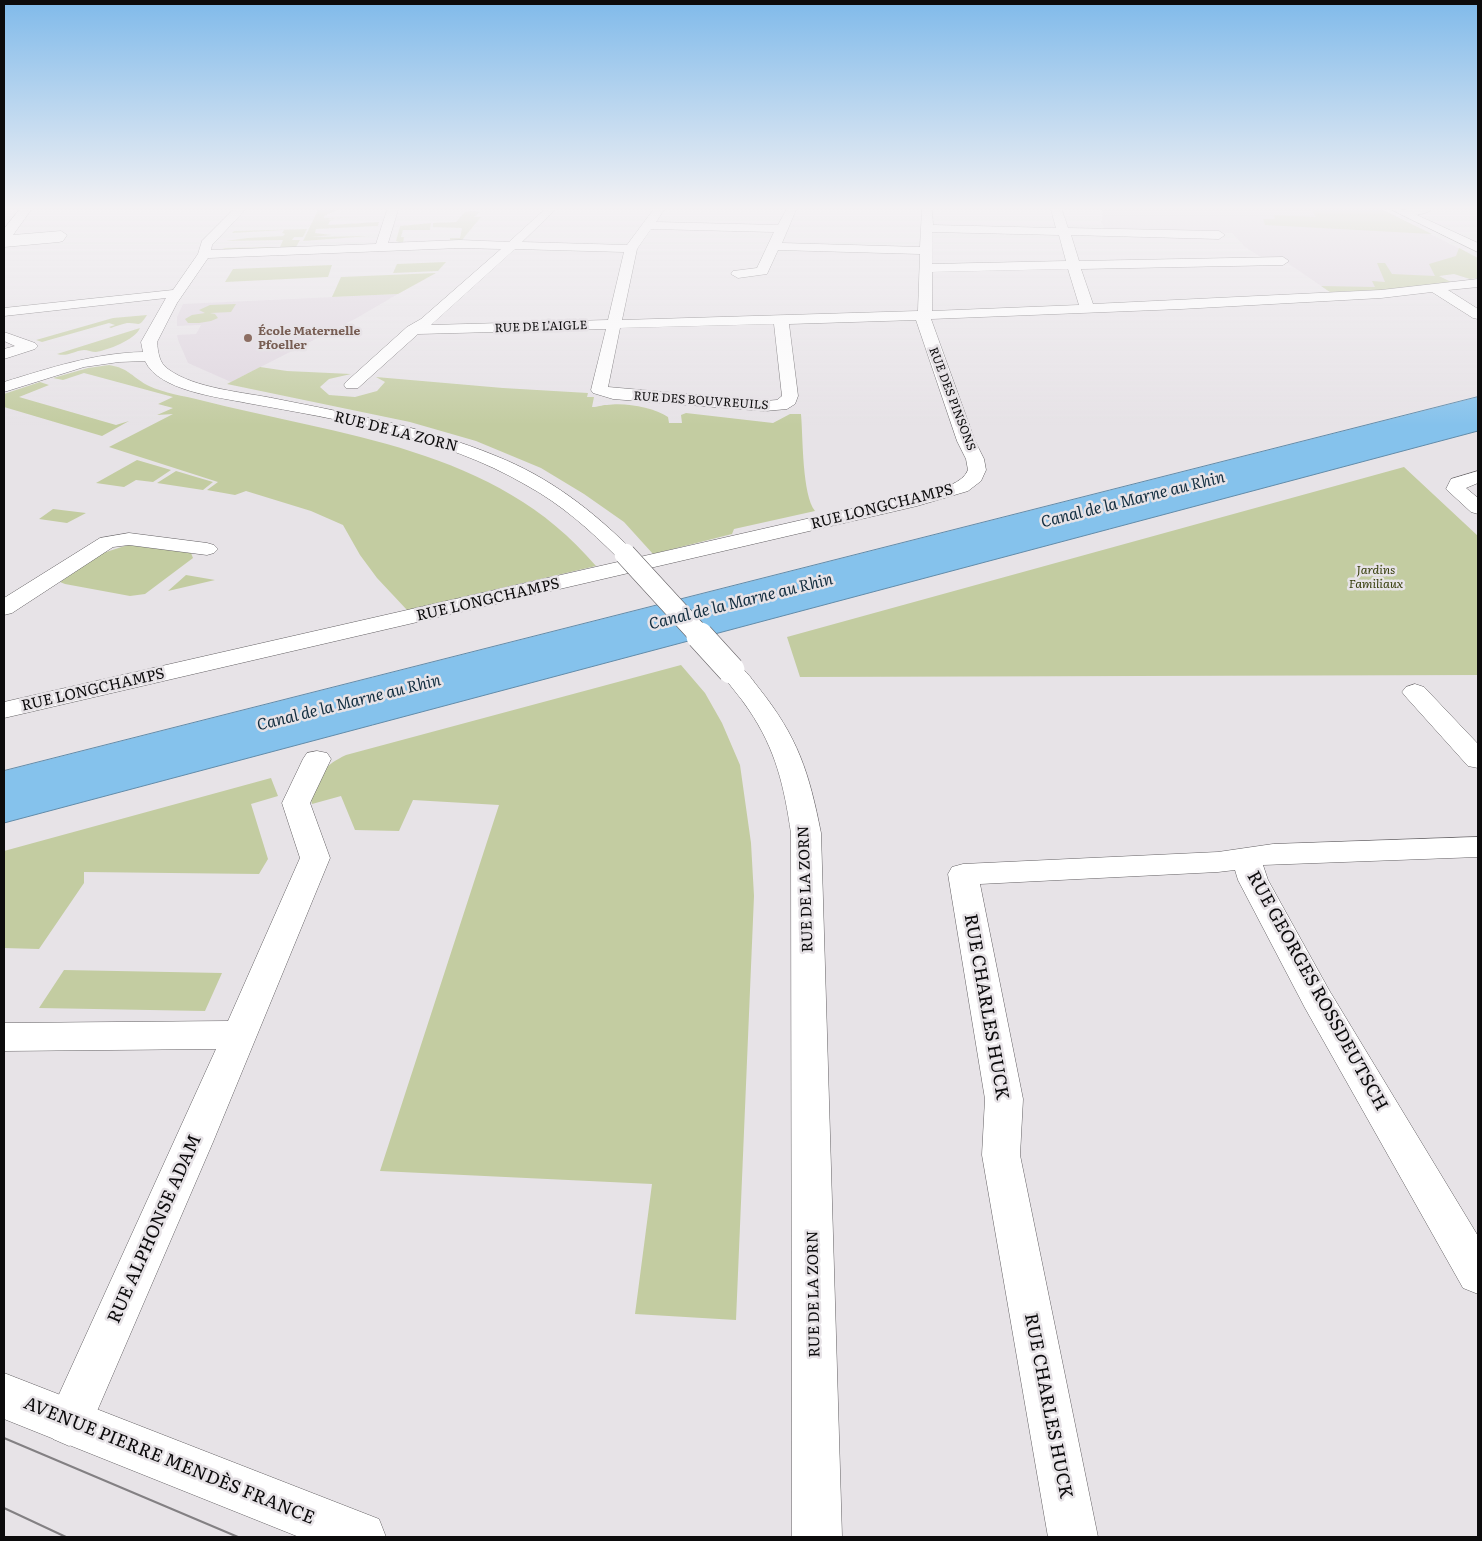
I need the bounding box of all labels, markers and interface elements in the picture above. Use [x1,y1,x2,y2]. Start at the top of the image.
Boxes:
street label: RUE DE L'AIGLE [494,318,588,336]
place label: École Maternelle Pfoeller [258,324,360,352]
marker: École Maternelle Pfoeller [242,332,254,344]
street label: RUE DES PINSONS [926,345,978,453]
street label: RUE DES BOUVREUILS [633,389,769,413]
street label: RUE DE LA ZORN [332,408,460,456]
water label: Canal de la Marne au Rhin [1039,468,1227,532]
street label: RUE LONGCHAMPS [809,481,955,533]
park label: Jardins Familiaux [1349,563,1403,591]
water label: Canal de la Marne au Rhin [647,570,835,634]
street label: RUE LONGCHAMPS [415,575,561,625]
street label: RUE LONGCHAMPS [20,665,166,715]
water label: Canal de la Marne au Rhin [255,671,443,735]
street label: RUE DE LA ZORN [795,825,817,953]
street label: RUE GEORGES ROSSDEUTSCH [1242,867,1392,1115]
street label: RUE CHARLES HUCK [959,912,1013,1102]
street label: RUE ALPHONSE ADAM [104,1131,206,1327]
street label: RUE DE LA ZORN [804,1230,824,1358]
street label: RUE CHARLES HUCK [1019,1311,1077,1501]
street label: AVENUE PIERRE MENDÈS FRANCE [20,1393,318,1529]

